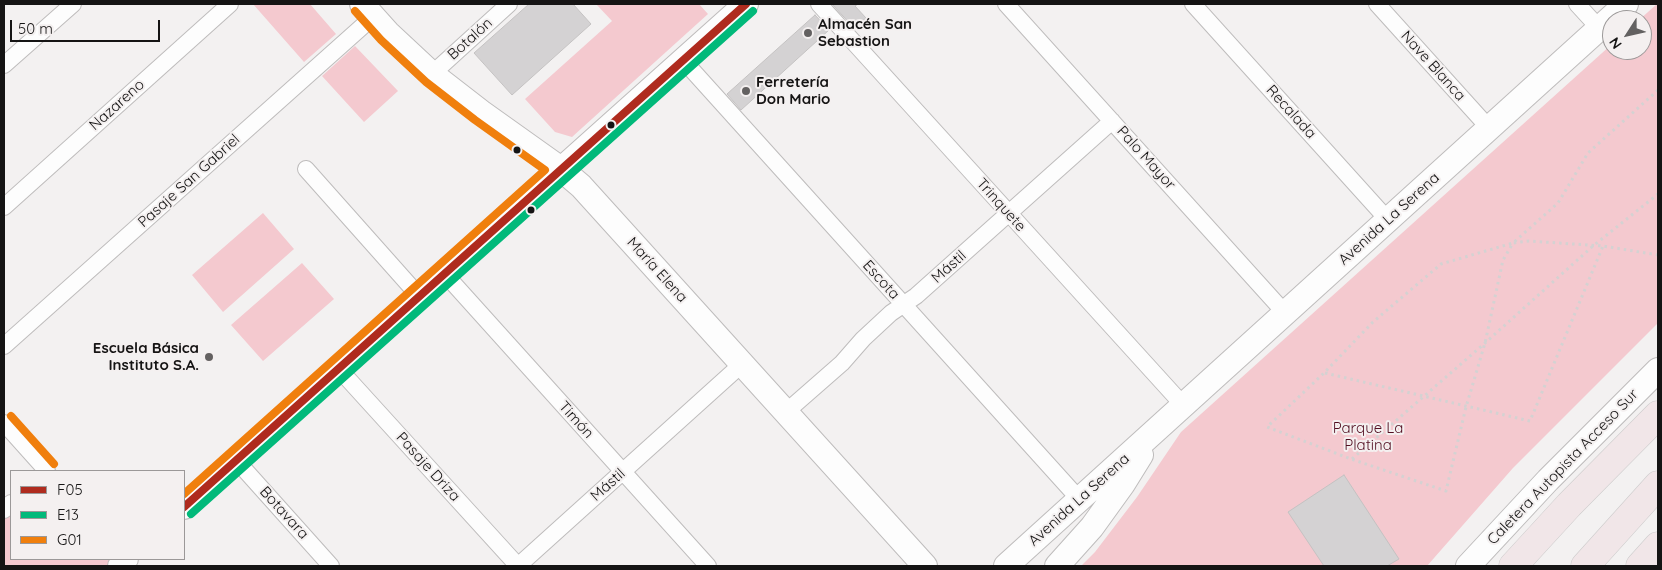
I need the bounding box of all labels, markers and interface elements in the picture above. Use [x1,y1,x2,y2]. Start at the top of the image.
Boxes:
scale bar [12,10,162,42]
north arrow [1602,10,1652,60]
street label: Botalón [444,14,496,64]
place label: Almacén San Sebastion [818,15,912,50]
text: 50 m [18,19,53,38]
marker: Almacén San Sebastion [802,27,814,39]
street label: Nave Blanca [1397,27,1469,105]
text: N [1605,34,1626,52]
place label: Ferretería Don Mario [756,73,830,108]
street label: Nazareno [86,76,148,134]
street label: Recalada [1262,81,1320,143]
marker: Ferretería Don Mario [740,85,752,97]
unlabelled marker [606,120,616,130]
street label: Palo Mayor [1113,123,1179,193]
street label: Pasaje San Gabriel [134,131,244,231]
unlabelled marker [512,145,522,155]
street label: Avenida La Serena [1335,169,1443,269]
street label: Trinquete [972,175,1030,235]
unlabelled marker [526,205,536,215]
street label: María Elena [623,234,691,306]
street label: Mástil [928,247,970,287]
street label: Escota [859,257,903,303]
place label: Escuela Básica Instituto S.A. [93,339,199,374]
marker: Escuela Básica Instituto S.A. [203,351,215,363]
street label: Caletera Autopista Acceso Sur [1484,385,1642,549]
street label: Timón [555,398,597,442]
park label: Parque La Platina [1333,419,1403,454]
street label: Pasaje Driza [392,429,464,505]
street label: Avenida La Serena [1025,450,1133,550]
street label: Mástil [587,465,629,505]
legend [10,470,185,560]
text: F05 [57,480,83,499]
street label: Botavara [256,483,312,543]
text: E13 [57,505,79,524]
text: G01 [57,530,82,549]

